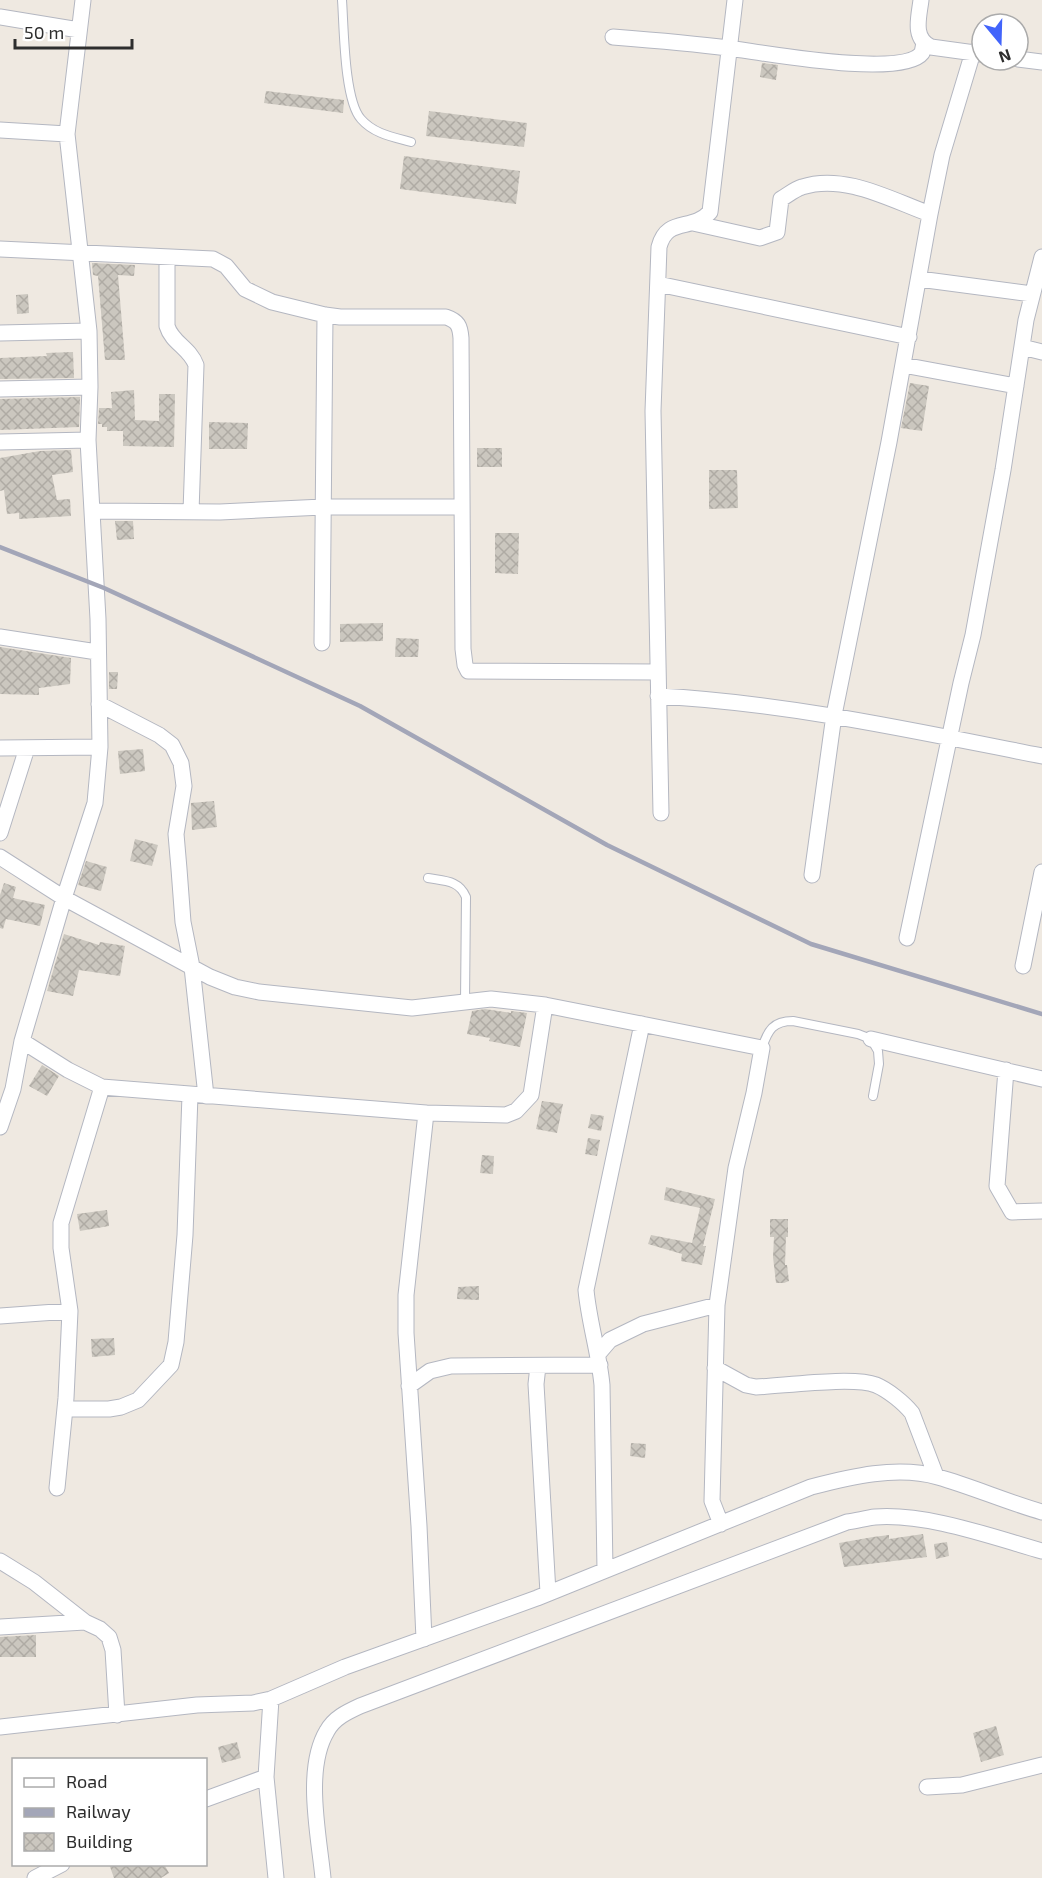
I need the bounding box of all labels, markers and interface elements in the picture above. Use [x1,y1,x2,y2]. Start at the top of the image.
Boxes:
scale bar [15,12,132,50]
north arrow [970,12,1030,72]
text: 50 m [24,21,64,43]
text: N [996,46,1014,68]
legend [12,1758,207,1866]
text: Road [66,1770,107,1792]
text: Railway [66,1800,131,1822]
text: Building [66,1830,133,1852]

